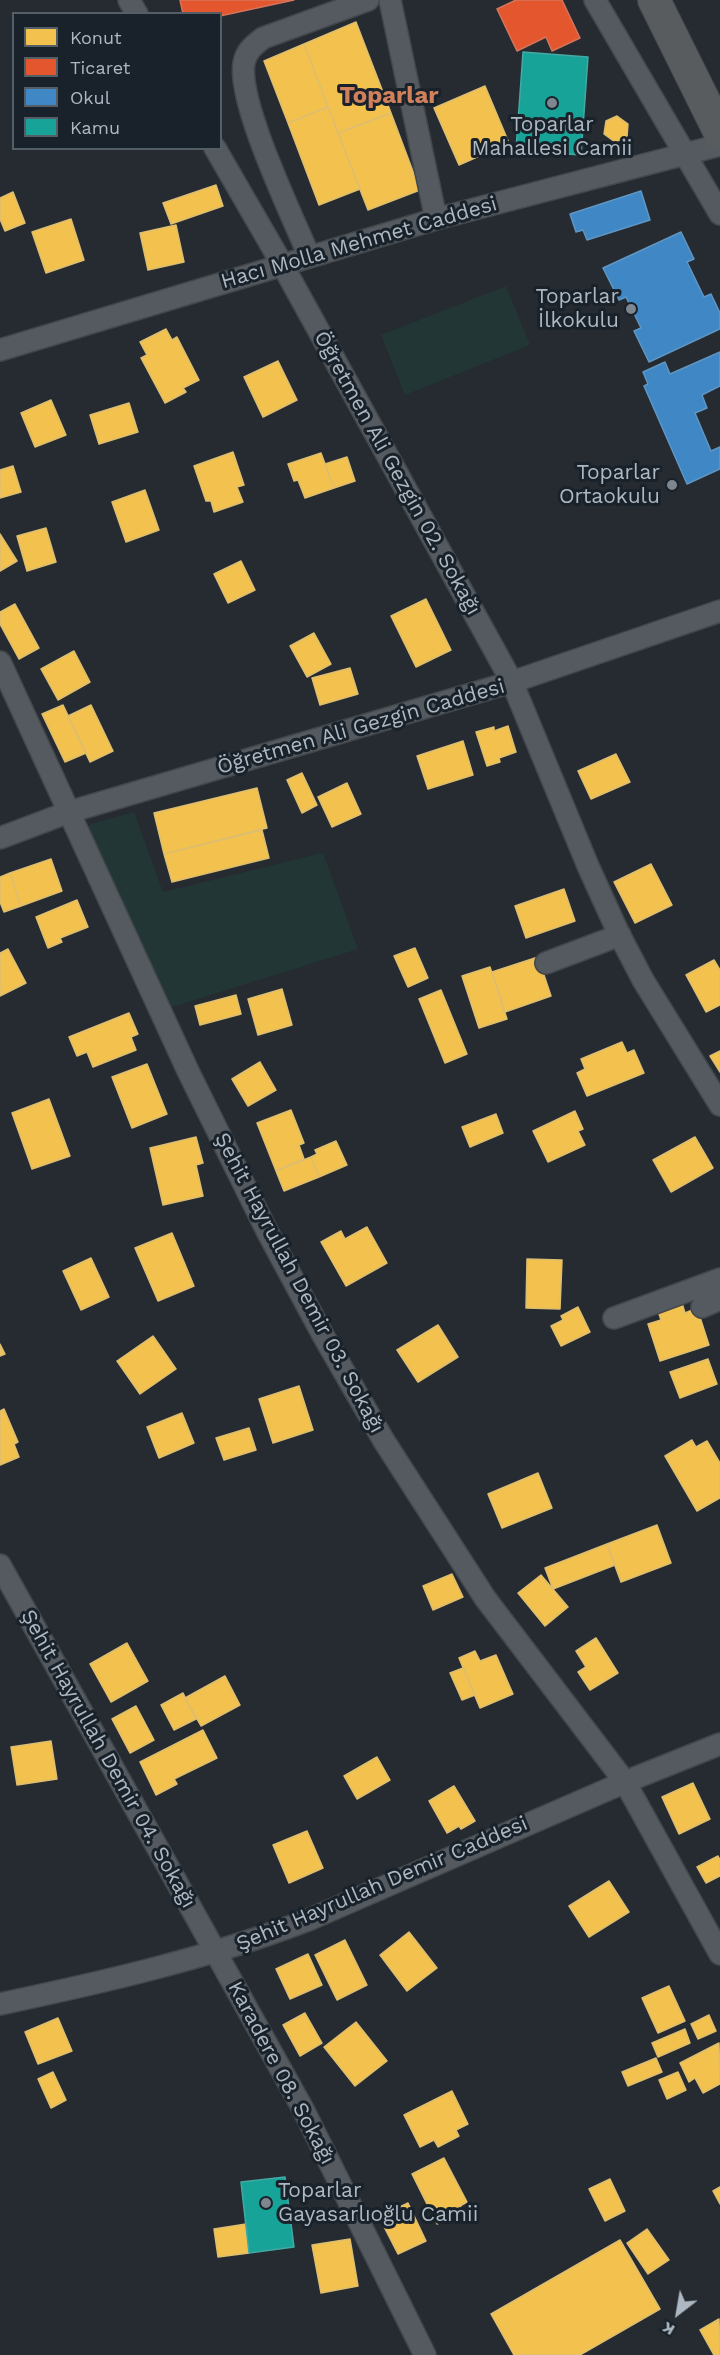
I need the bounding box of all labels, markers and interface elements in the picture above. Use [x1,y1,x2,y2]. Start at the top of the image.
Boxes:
legend [12,12,222,150]
text: Konut [70,27,122,48]
text: Ticaret [70,57,130,78]
district label: Toparlar [339,82,439,110]
text: Okul [70,87,110,108]
marker: Toparlar Mahallesi Camii [545,96,559,110]
place label: Toparlar Mahallesi Camii [472,112,632,162]
text: Kamu [70,117,120,138]
street label: Hacı Molla Mehmet Caddesi [218,191,500,295]
place label: Toparlar İlkokulu [536,284,619,334]
marker: Toparlar İlkokulu [624,302,638,316]
street label: Öğretmen Ali Gezgin 02. Sokağı [308,327,486,619]
place label: Toparlar Ortaokulu [559,460,660,510]
marker: Toparlar Ortaokulu [665,478,679,492]
street label: Öğretmen Ali Gezgin Caddesi [214,674,508,780]
street label: Şehit Hayrullah Demir 03. Sokağı [209,1128,389,1438]
street label: Şehit Hayrullah Demir 04. Sokağı [15,1605,201,1913]
street label: Şehit Hayrullah Demir Caddesi [233,1811,531,1957]
street label: Karadere 08. Sokağı [222,1977,340,2169]
place label: Toparlar Gayasarlıoğlu Camii [278,2178,478,2228]
marker: Toparlar Gayasarlıoğlu Camii [259,2196,273,2210]
north arrow [648,2283,708,2343]
text: K [659,2318,678,2340]

